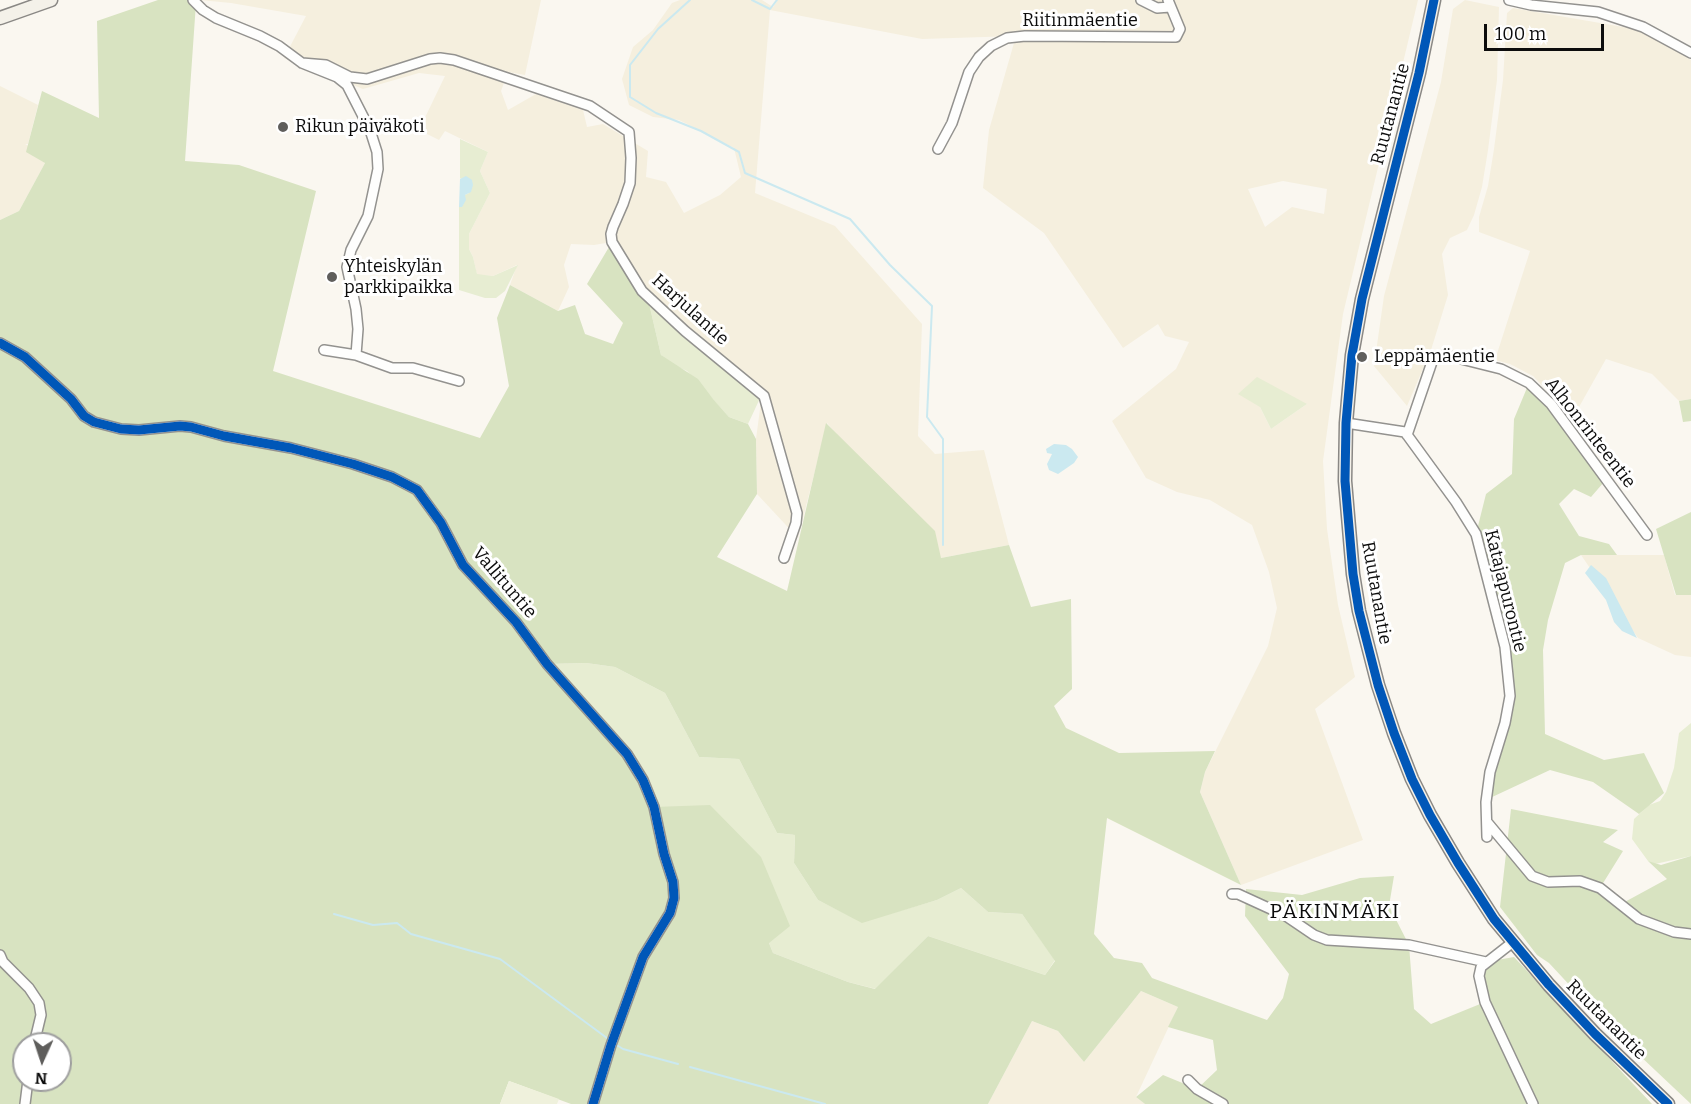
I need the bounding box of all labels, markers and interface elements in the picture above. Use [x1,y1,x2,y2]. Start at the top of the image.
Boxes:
street label: Riitinmäentie [1022,10,1138,32]
scale bar [1487,12,1607,50]
text: 100 m [1495,23,1546,45]
street label: Ruutanantie [1367,61,1415,167]
place label: Rikun päiväkoti [295,116,425,138]
marker: Rikun päiväkoti [276,120,290,134]
place label: Yhteiskylän parkkipaikka [344,256,453,298]
marker: Yhteiskylän parkkipaikka [325,270,339,284]
street label: Harjulantie [647,270,733,350]
place label: Leppämäentie [1374,346,1495,368]
marker: Leppämäentie [1355,350,1369,364]
street label: Alhonrinteentie [1540,373,1640,493]
street label: Katajapurontie [1479,527,1531,655]
street label: Ruutanantie [1356,540,1396,646]
street label: Vallituntie [467,543,541,623]
district label: PÄKINMÄKI [1269,899,1401,925]
street label: Ruutanantie [1561,975,1651,1065]
north arrow [12,1032,72,1092]
text: N [34,1069,48,1088]

